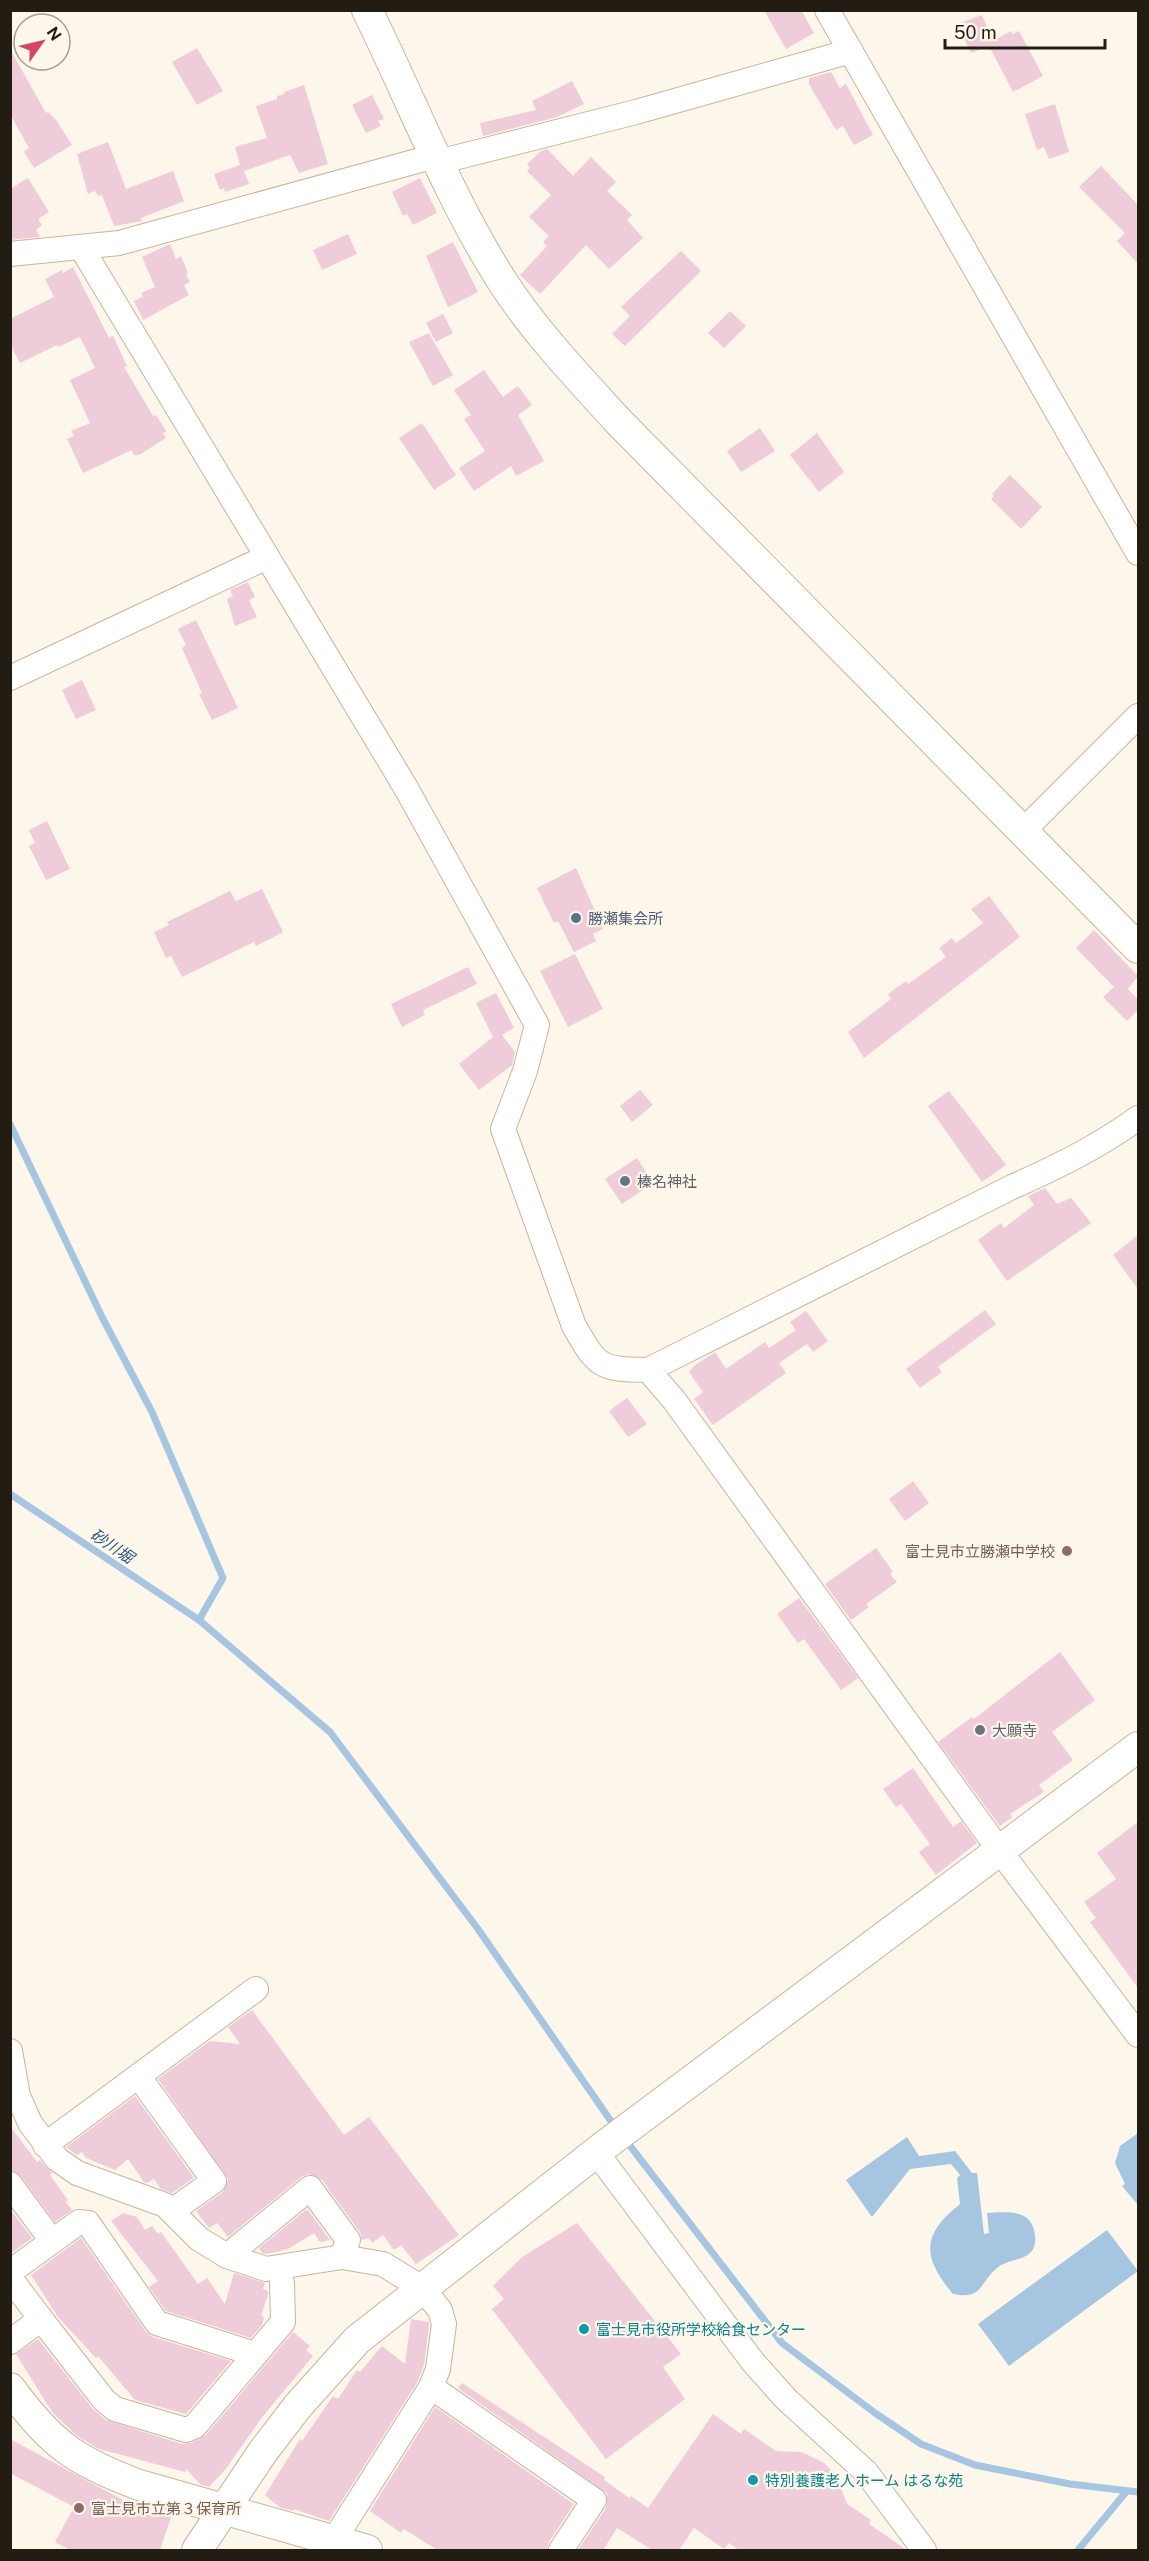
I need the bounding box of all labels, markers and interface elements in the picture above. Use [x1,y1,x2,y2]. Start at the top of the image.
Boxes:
north arrow [12,12,72,72]
scale bar [945,12,1106,50]
text: 50 m [954,22,997,43]
text: N [43,23,65,44]
place label: 勝瀬集会所 [588,910,663,927]
marker: 勝瀬集会所 [569,911,583,925]
place label: 榛名神社 [637,1173,697,1190]
marker: 榛名神社 [618,1174,632,1188]
water label: 砂川堀 [87,1525,140,1569]
place label: 富士見市立勝瀬中学校 [905,1543,1055,1560]
marker: 富士見市立勝瀬中学校 [1060,1544,1074,1558]
place label: 大願寺 [992,1722,1037,1739]
marker: 大願寺 [973,1723,987,1737]
place label: 富士見市役所学校給食センター [596,2321,806,2338]
marker: 富士見市役所学校給食センター [577,2322,591,2336]
place label: 特別養護老人ホーム はるな苑 [765,2472,963,2489]
marker: 特別養護老人ホーム はるな苑 [746,2473,760,2487]
place label: 富士見市立第３保育所 [91,2500,241,2517]
marker: 富士見市立第３保育所 [72,2501,86,2515]

